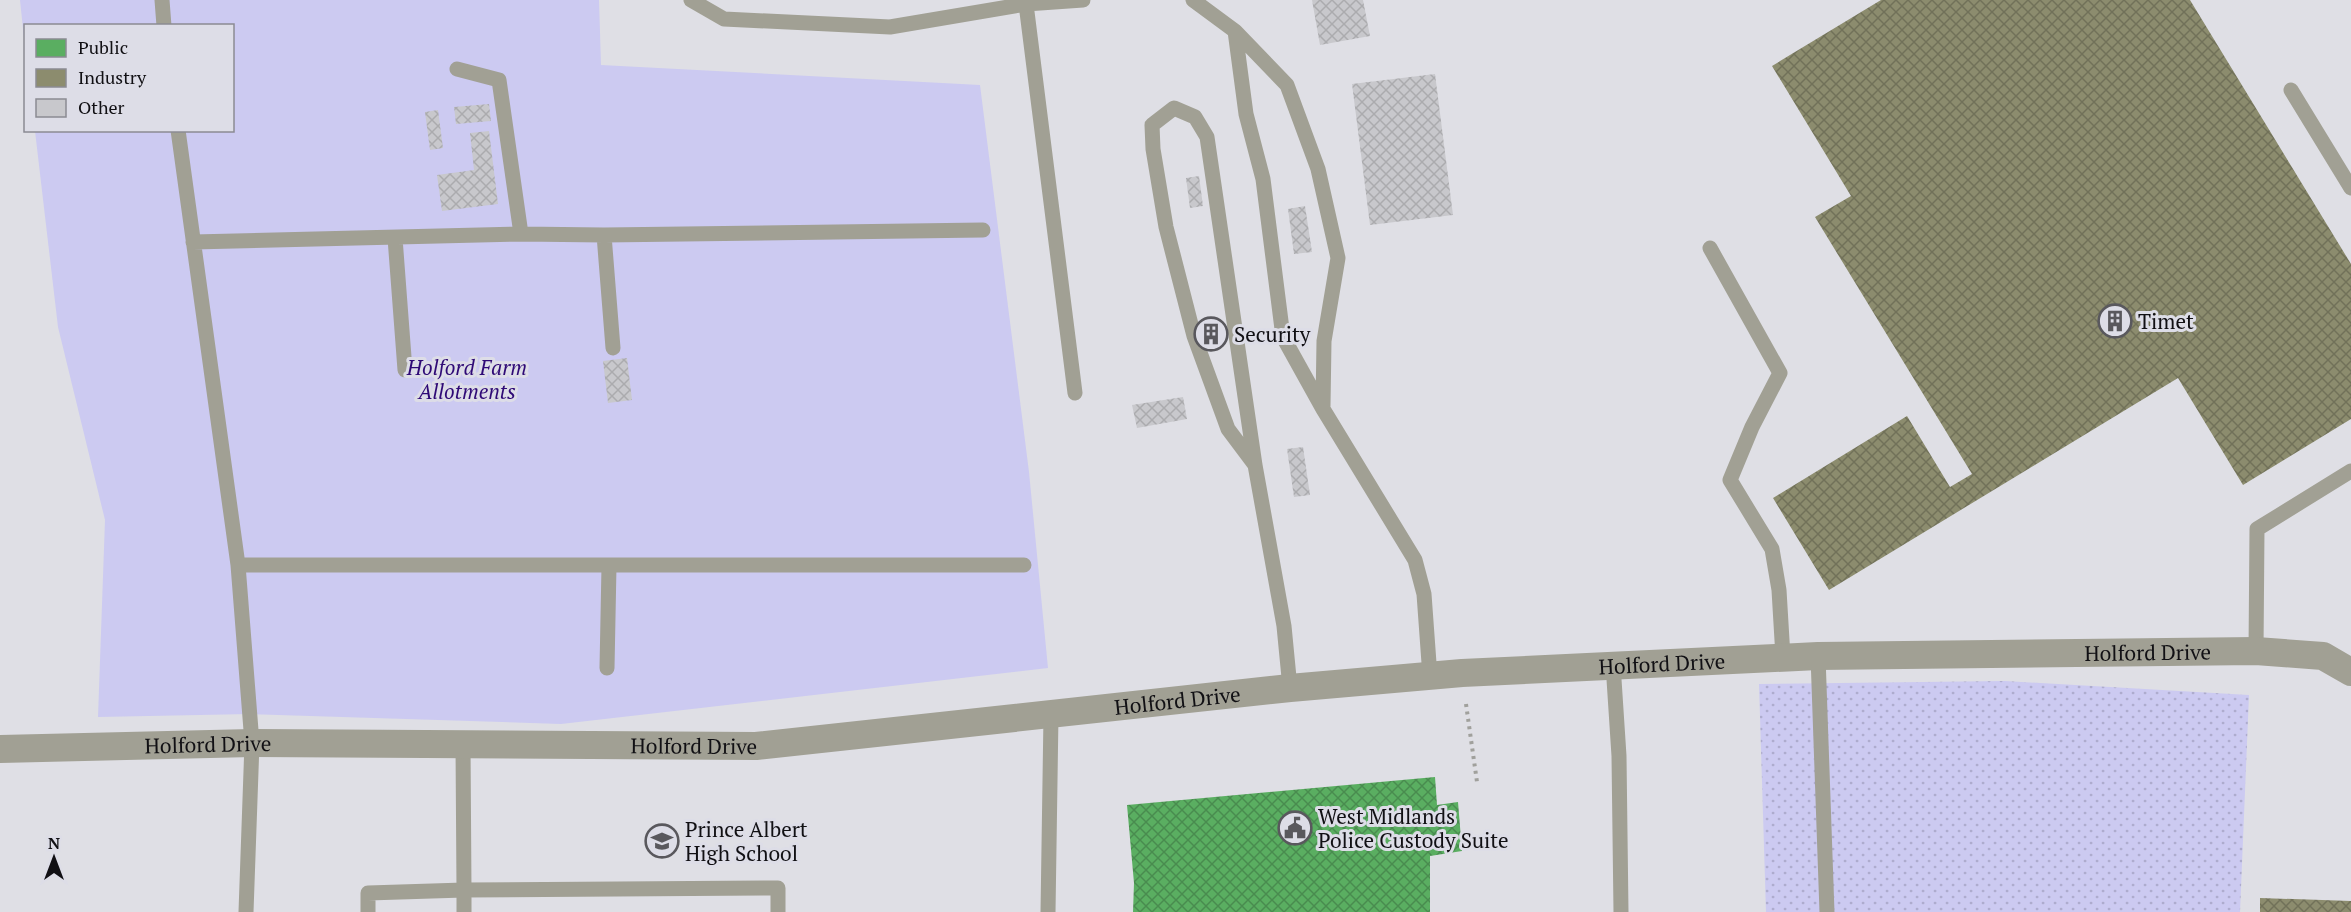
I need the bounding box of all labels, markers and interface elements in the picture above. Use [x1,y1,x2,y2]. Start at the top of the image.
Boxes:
legend [24,24,234,132]
text: Public [78,35,128,59]
text: Industry [78,65,147,89]
text: Other [78,95,125,119]
building icon: Timet [2097,303,2133,339]
place label: Timet [2138,307,2194,335]
building icon: Security [1193,316,1229,352]
place label: Security [1234,320,1311,348]
park label: Holford Farm Allotments [406,353,527,405]
street label: Holford Drive [2084,638,2211,667]
street label: Holford Drive [1598,646,1726,680]
street label: Holford Drive [1113,679,1242,721]
street label: Holford Drive [144,729,271,760]
street label: Holford Drive [631,731,757,760]
place label: West Midlands Police Custody Suite [1318,802,1509,854]
public building icon: West Midlands Police Custody Suite [1277,810,1313,846]
place label: Prince Albert High School [685,815,808,867]
school or university icon: Prince Albert High School [644,823,680,859]
north arrow [24,828,84,888]
text: N [48,832,60,854]

